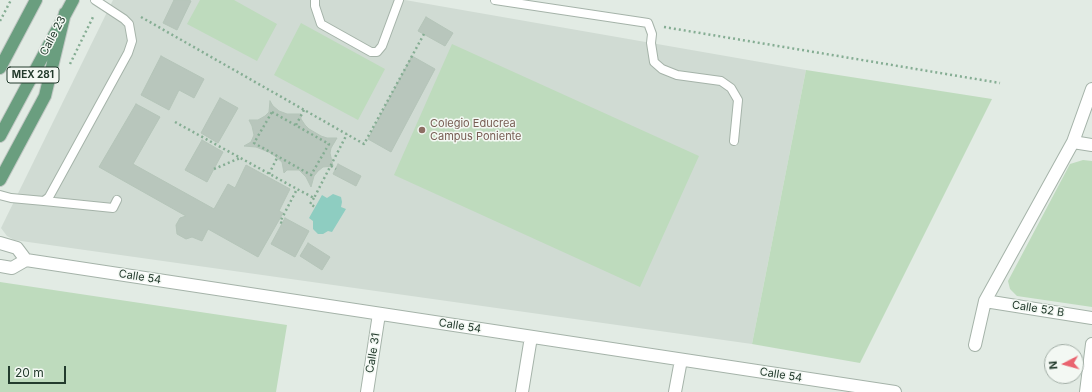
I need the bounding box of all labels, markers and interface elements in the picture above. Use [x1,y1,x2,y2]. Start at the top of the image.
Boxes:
street label: Calle 23 [37,14,69,58]
road number: MEX 281 [7,67,59,83]
place label: Colegio Educrea Campus Poniente [430,117,522,143]
marker: Colegio Educrea Campus Poniente [417,125,427,135]
street label: Calle 54 [118,267,162,287]
street label: Calle 52 B [1011,298,1065,320]
street label: Calle 54 [438,316,482,336]
street label: Calle 31 [363,332,383,374]
north arrow [1044,344,1084,384]
scale bar [10,358,68,384]
text: N [1046,360,1060,370]
text: 20 m [15,365,44,380]
street label: Calle 54 [759,365,803,385]

